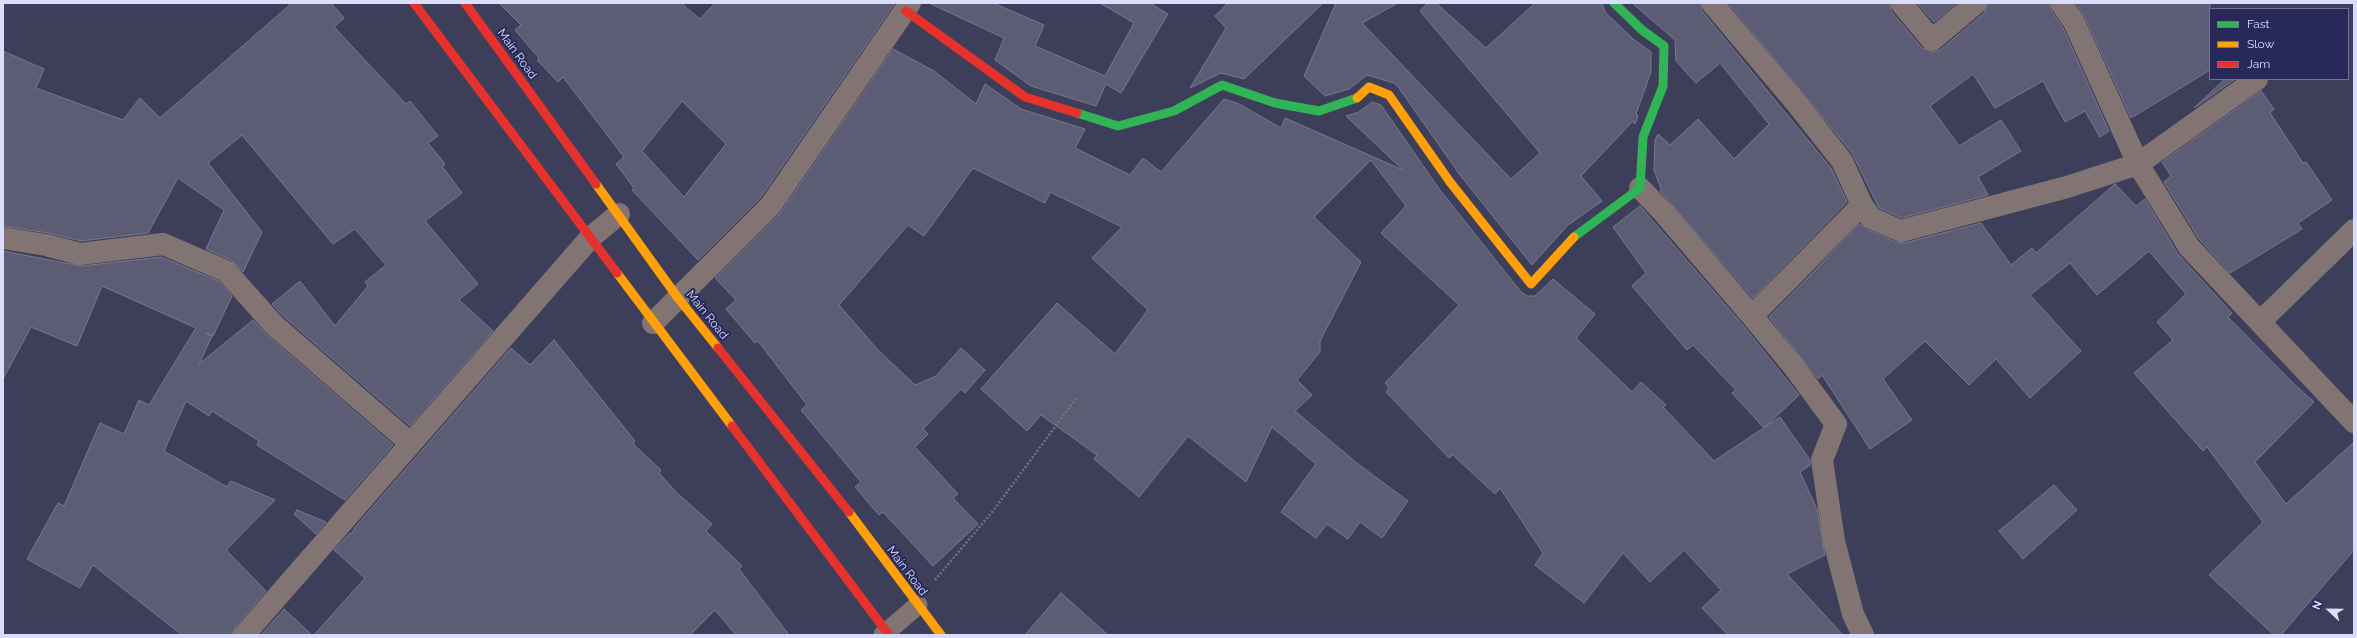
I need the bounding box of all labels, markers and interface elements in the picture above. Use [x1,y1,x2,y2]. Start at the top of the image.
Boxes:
legend [2209,8,2349,80]
text: Fast [2247,17,2270,31]
street label: Main Road [494,26,540,82]
text: Slow [2247,37,2274,51]
text: Jam [2247,57,2270,71]
street label: Main Road [683,288,731,342]
street label: Main Road [884,543,930,599]
north arrow [2309,590,2349,630]
text: N [2310,599,2325,612]

